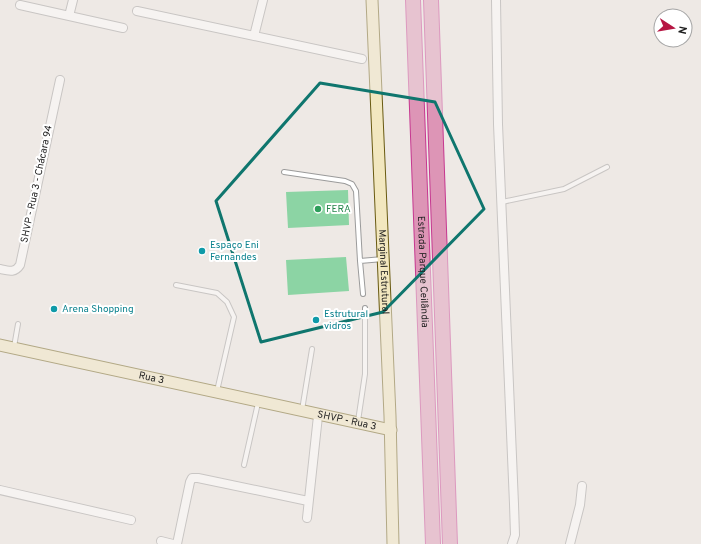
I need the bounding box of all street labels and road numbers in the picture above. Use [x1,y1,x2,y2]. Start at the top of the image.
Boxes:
street label: SHVP - Rua 3 - Chácara 94 [18,124,56,244]
street label: Estrada Parque Ceilândia [414,216,432,328]
street label: Marginal Estrutural [375,229,392,314]
street label: Rua 3 [137,369,165,387]
street label: SHVP - Rua 3 [316,408,378,433]

